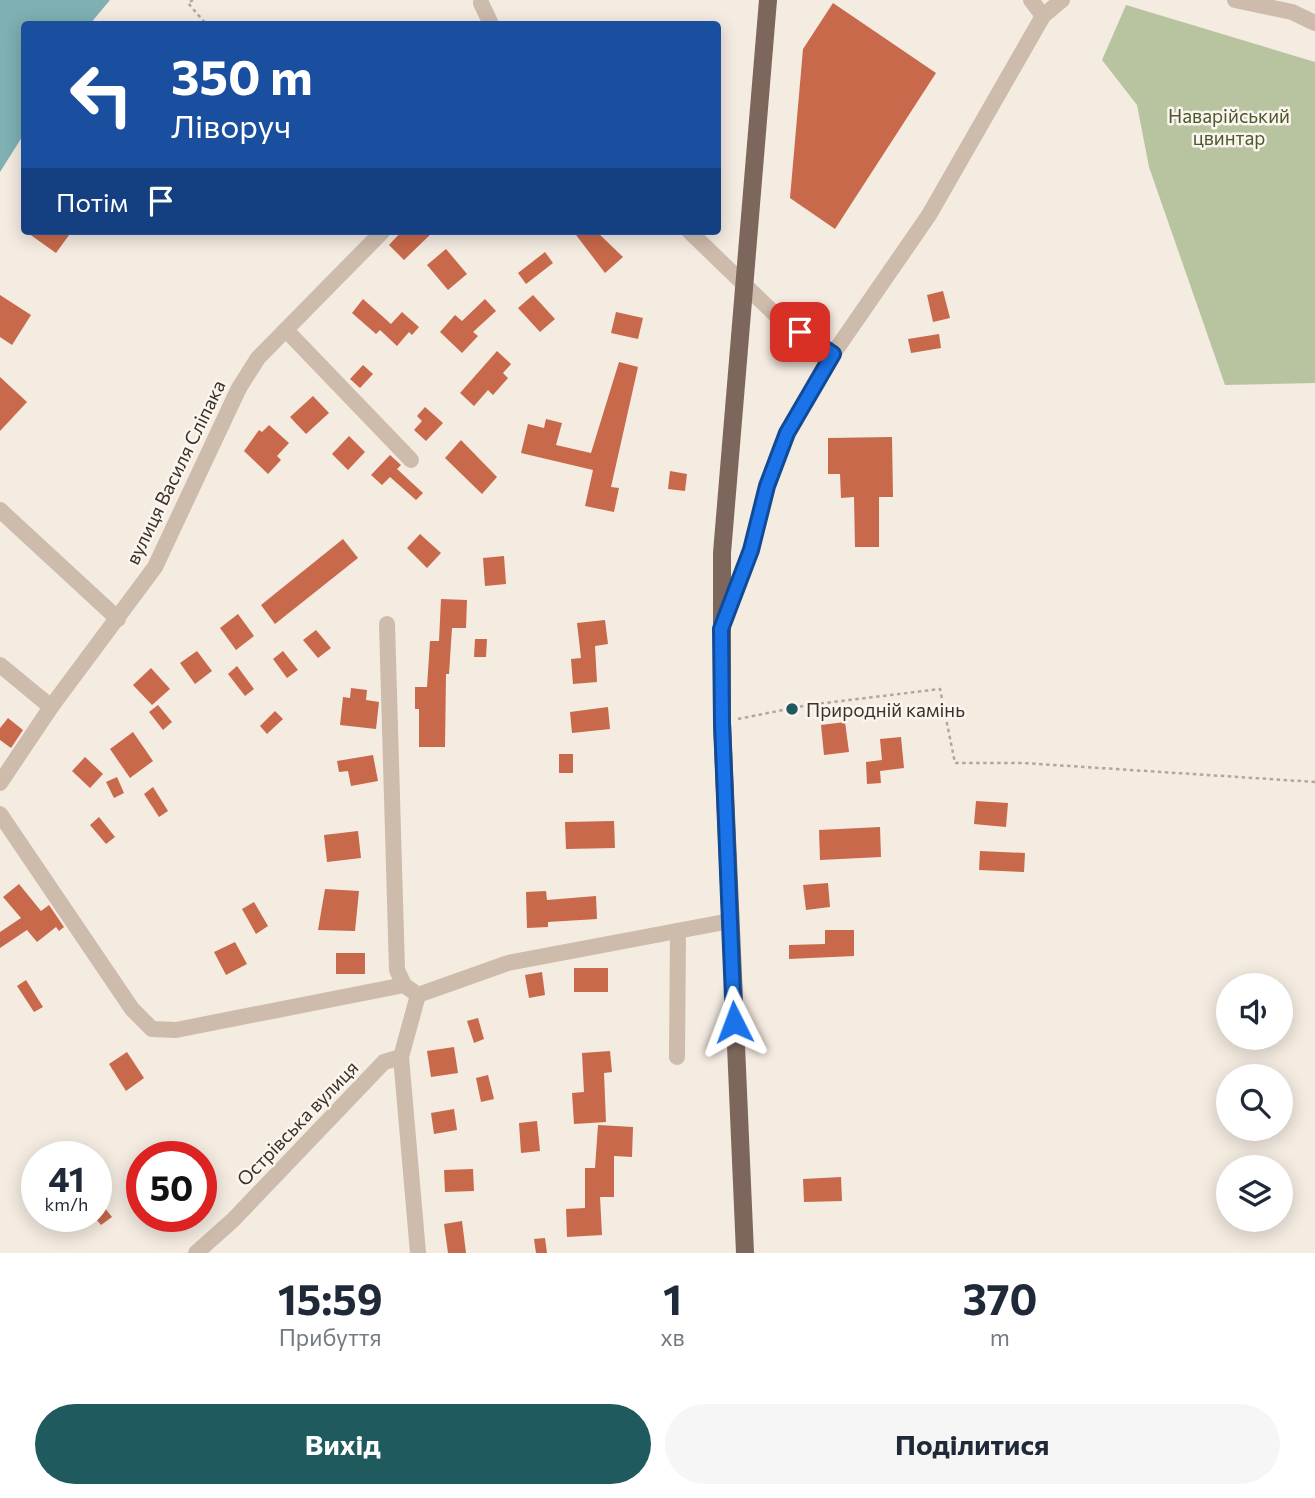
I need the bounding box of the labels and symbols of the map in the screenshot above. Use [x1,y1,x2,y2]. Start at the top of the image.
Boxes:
park label: Наварійський цвинтар [1168,104,1290,149]
pin [770,302,830,362]
street label: вулиця Василя Сліпака [120,376,230,568]
place label: Природній камінь [806,698,965,721]
marker: Природній камінь [784,701,800,717]
position arrow [697,985,771,1059]
street label: Острівська вулиця [231,1056,363,1190]
speed limit sign: 50 [126,1141,217,1232]

